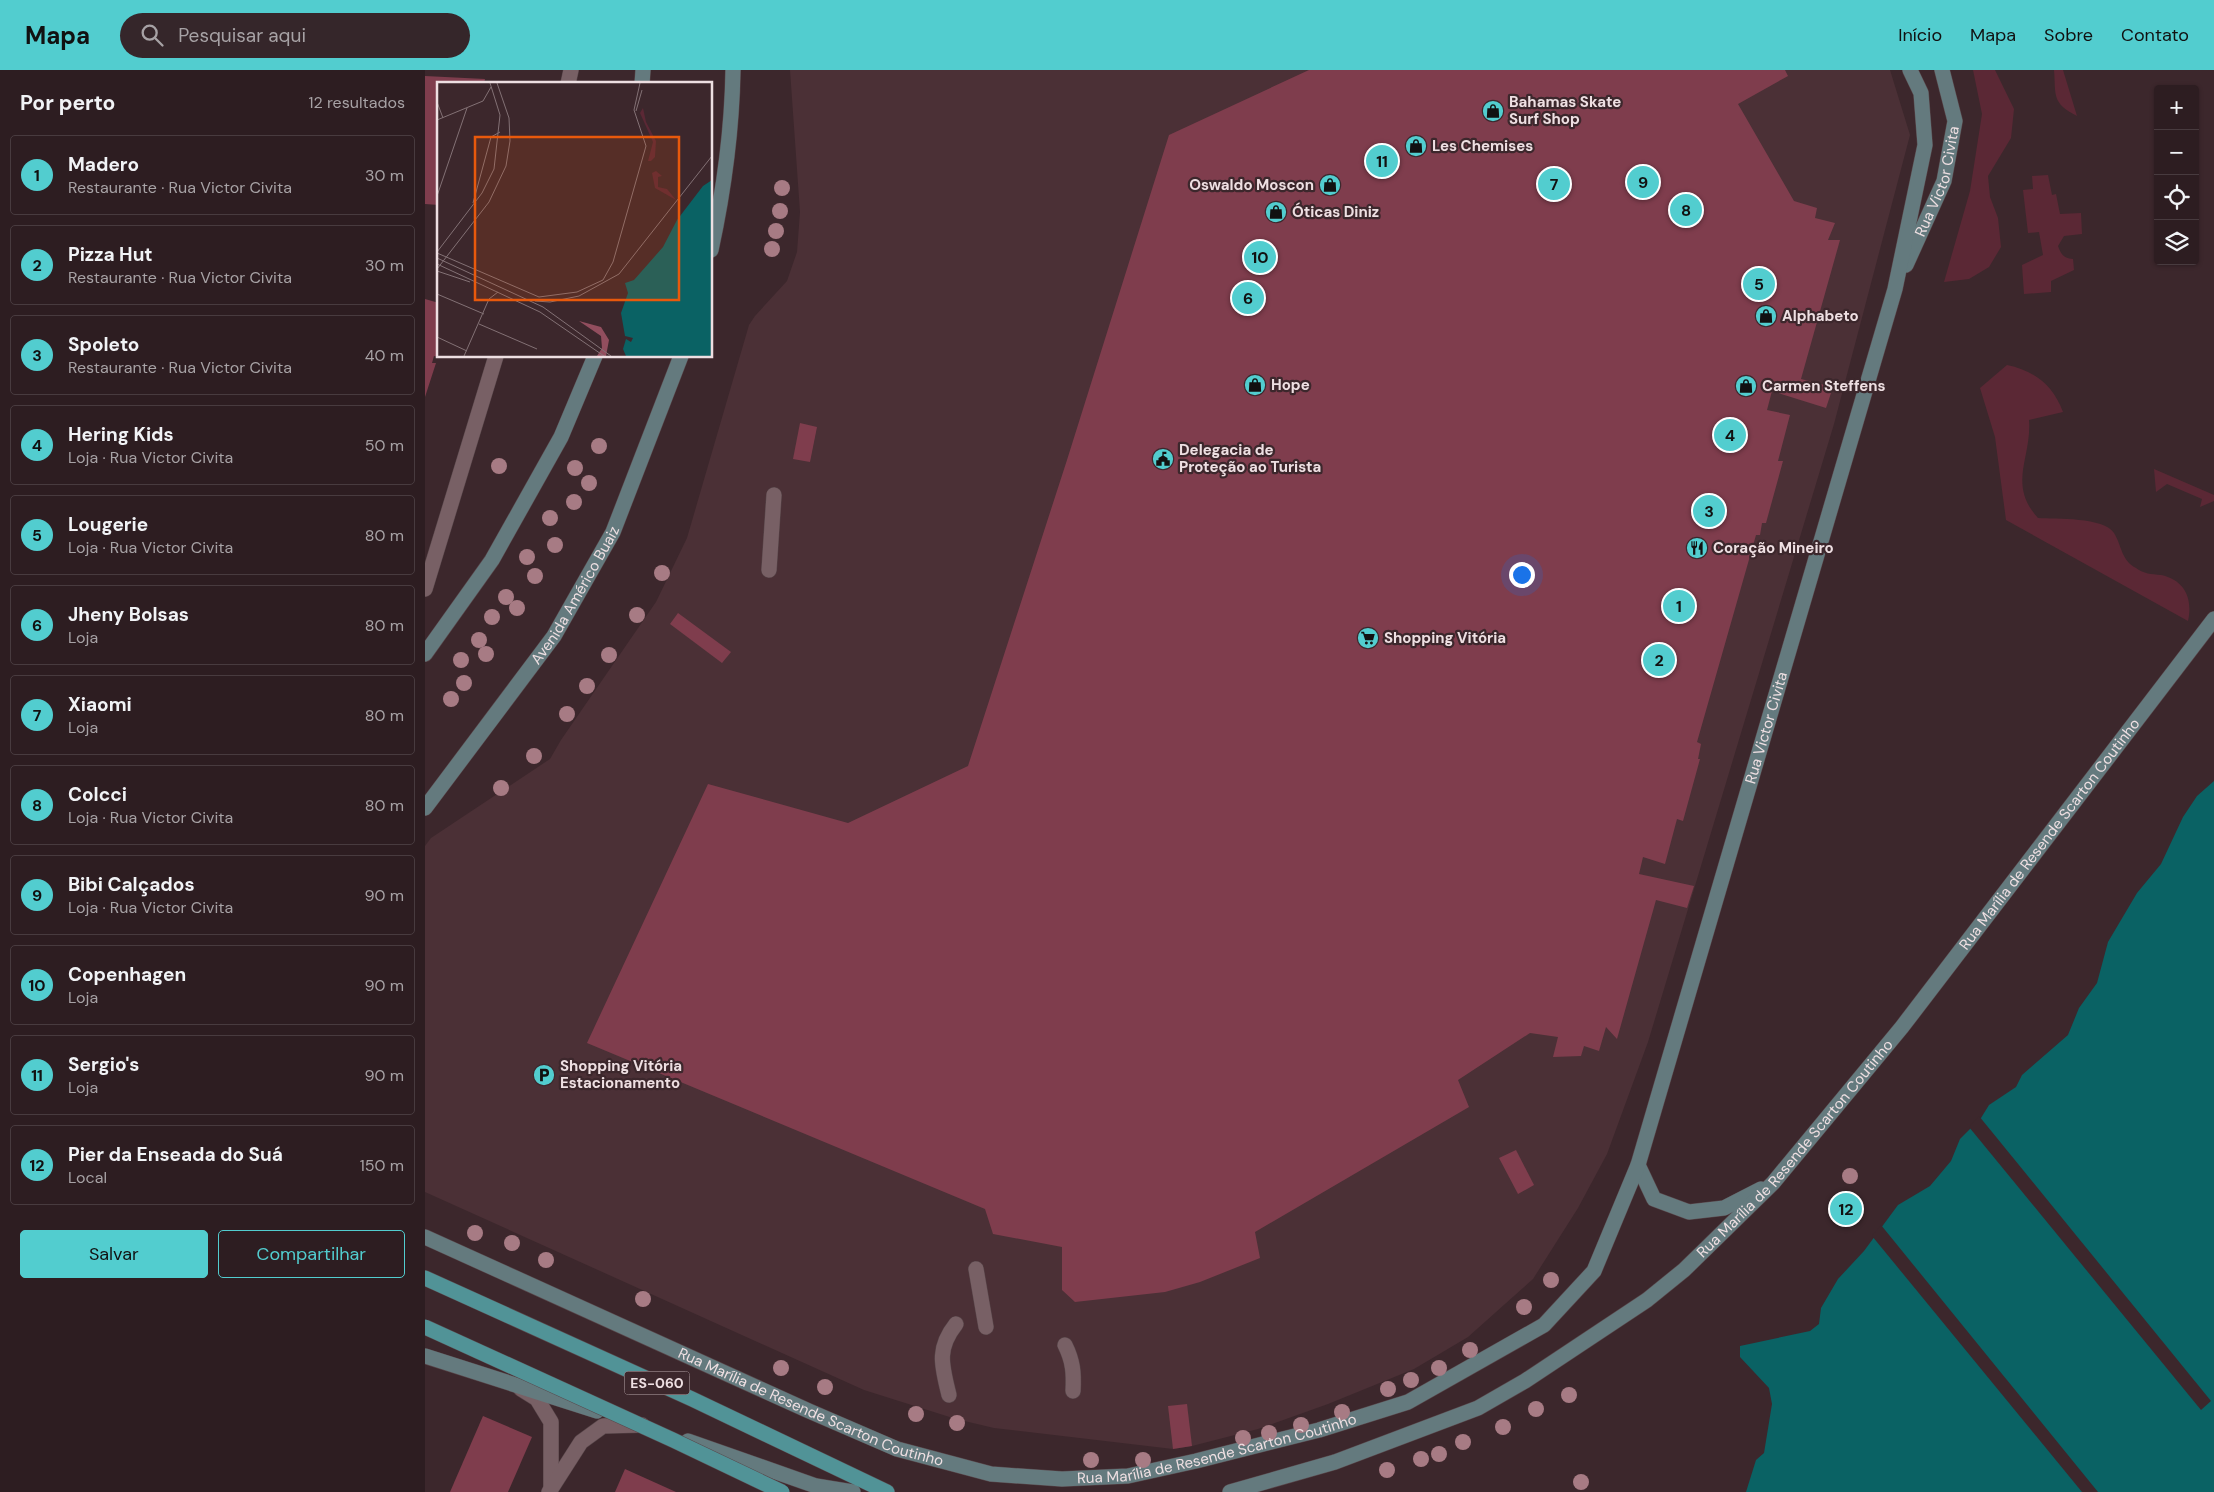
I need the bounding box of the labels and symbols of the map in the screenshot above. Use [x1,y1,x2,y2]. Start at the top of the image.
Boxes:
inset map [437,82,713,358]
place label: Bahamas Skate Surf Shop [1509,92,1621,129]
shop icon: Bahamas Skate Surf Shop [1481,99,1505,123]
street label: Rua Victor Civita [1910,124,1964,240]
shop icon: Les Chemises [1404,134,1428,158]
place label: Les Chemises [1432,136,1533,156]
pin: 11 [1366,142,1398,180]
pin: 9 [1627,163,1659,201]
pin: 7 [1538,165,1570,203]
shop icon: Oswaldo Moscon [1318,173,1342,197]
place label: Oswaldo Moscon [1189,175,1314,195]
pin: 8 [1670,191,1702,229]
shop icon: Óticas Diniz [1264,200,1288,224]
place label: Óticas Diniz [1292,202,1379,222]
pin: 10 [1244,238,1276,276]
pin: 5 [1743,265,1775,303]
pin: 6 [1232,279,1264,317]
shop icon: Alphabeto [1754,304,1778,328]
place label: Alphabeto [1782,306,1859,326]
shop icon: Hope [1243,373,1267,397]
shop icon: Carmen Steffens [1734,374,1758,398]
place label: Hope [1271,375,1310,395]
place label: Carmen Steffens [1762,376,1885,396]
pin: 4 [1714,416,1746,454]
place label: Delegacia de Proteção ao Turista [1179,440,1321,477]
public building icon: Delegacia de Proteção ao Turista [1151,447,1175,471]
pin: 3 [1693,492,1725,530]
street label: Avenida Américo Buaiz [526,523,624,668]
restaurant icon: Coração Mineiro [1685,536,1709,560]
place label: Coração Mineiro [1713,538,1834,558]
your location [1509,562,1535,588]
pin: 1 [1663,587,1695,625]
supermarket icon: Shopping Vitória [1356,626,1380,650]
place label: Shopping Vitória [1384,628,1506,648]
pin: 2 [1643,641,1675,679]
street label: Rua Victor Civita [1740,669,1792,786]
street label: Rua Marília de Resende Scarton Coutinho [1955,714,2144,954]
street label: Rua Marília de Resende Scarton Coutinho [1692,1035,1898,1262]
place label: Shopping Vitória Estacionamento [560,1056,682,1093]
parking icon: Shopping Vitória Estacionamento [532,1063,556,1087]
pin: 12 [1830,1190,1862,1228]
street label: Rua Marília de Resende Scarton Coutinho [675,1343,946,1471]
road number: ES-060 [625,1372,689,1395]
street label: Rua Marília de Resende Scarton Coutinho [1076,1409,1359,1488]

